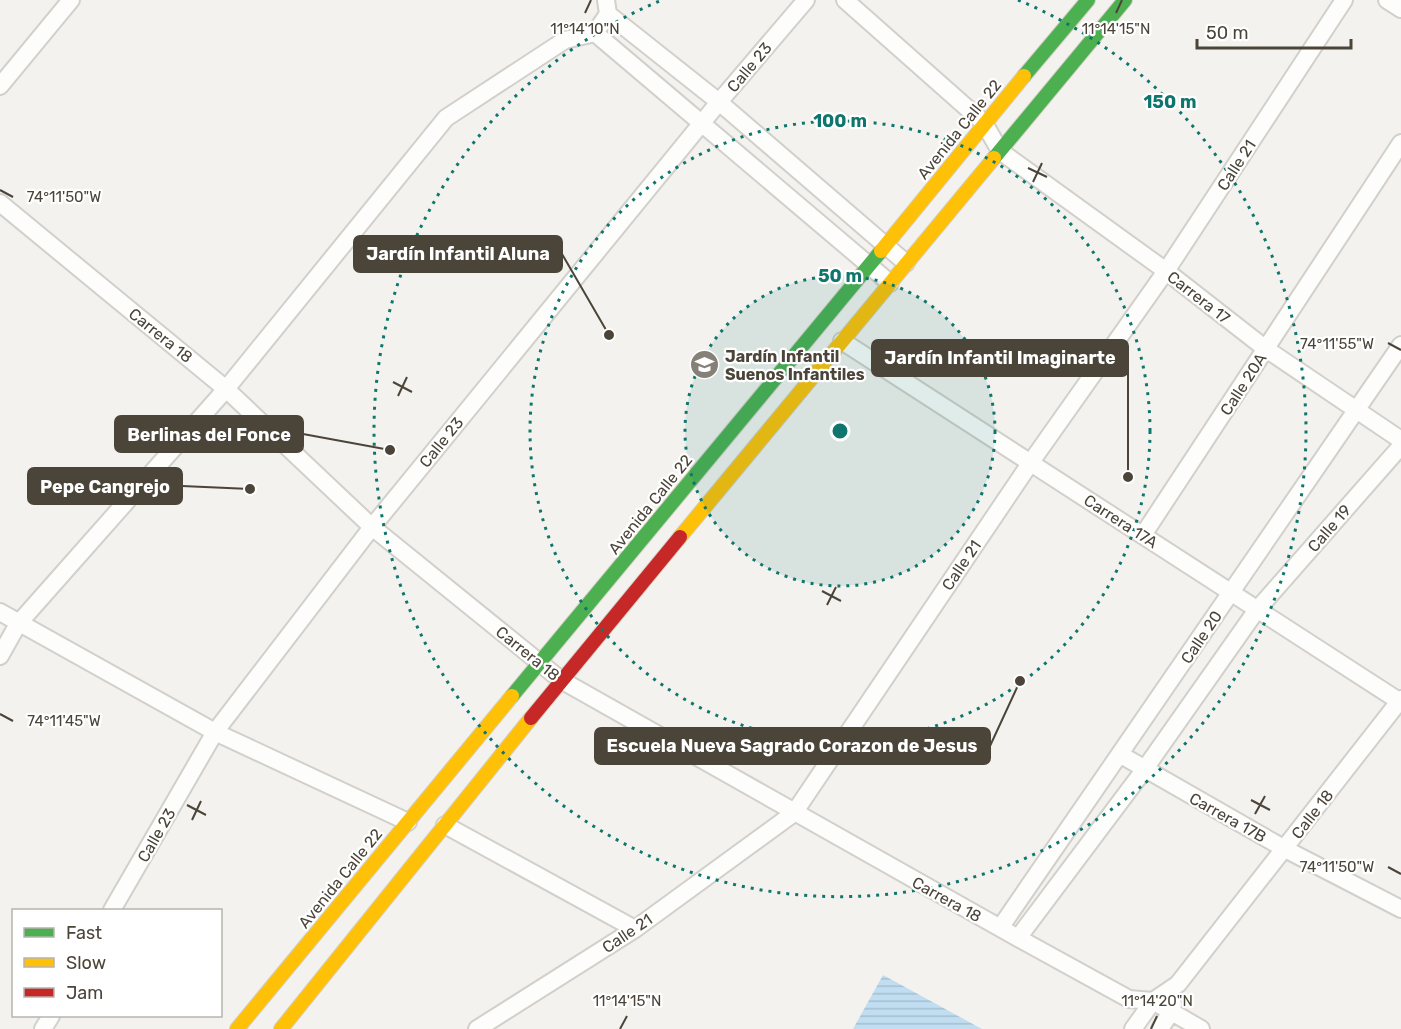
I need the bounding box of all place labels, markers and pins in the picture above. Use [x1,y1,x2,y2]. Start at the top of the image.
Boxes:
callout: Jardín Infantil Aluna [354,236,562,272]
callout: Jardín Infantil Imaginarte [872,340,1128,376]
place label: Jardín Infantil Suenos Infantiles [725,347,865,384]
school or university icon: Jardín Infantil Suenos Infantiles [688,349,720,381]
callout: Berlinas del Fonce [115,416,303,452]
centre of rings [830,421,850,441]
callout: Pepe Cangrejo [28,468,182,504]
callout: Escuela Nueva Sagrado Corazon de Jesus [595,728,990,764]

